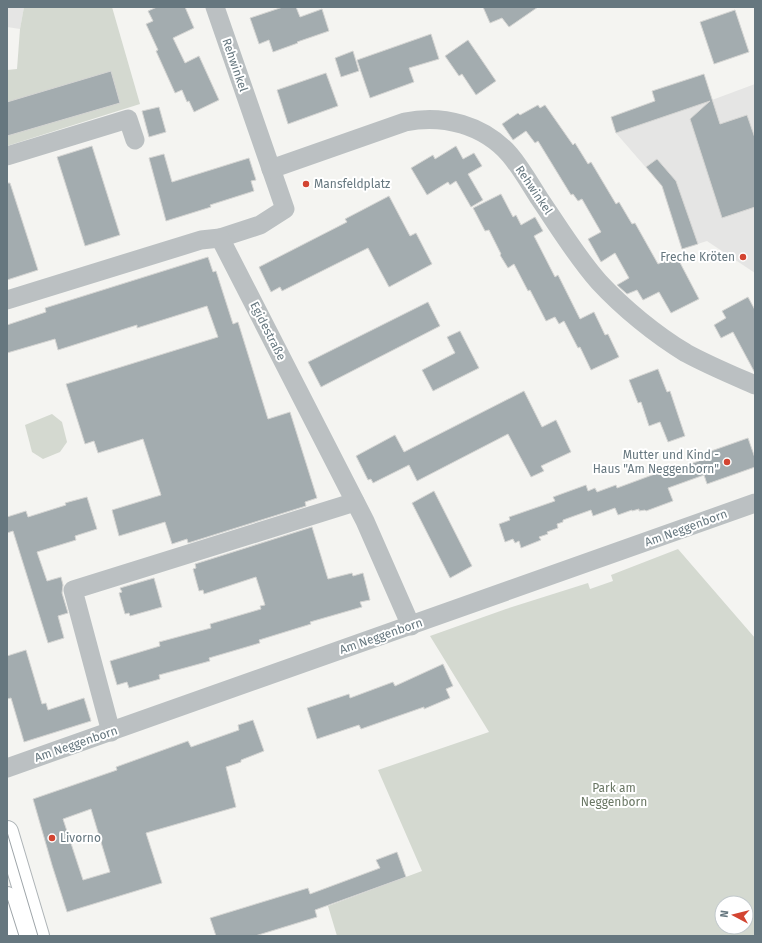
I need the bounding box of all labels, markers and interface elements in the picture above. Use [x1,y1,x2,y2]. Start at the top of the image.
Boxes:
street label: Rehwinkel [219,36,251,94]
street label: Rehwinkel [513,163,556,217]
place label: Mansfeldplatz [314,177,390,191]
marker: Mansfeldplatz [301,179,311,189]
place label: Freche Kröten [660,250,735,264]
marker: Freche Kröten [738,252,748,262]
street label: Egidestraße [247,299,289,363]
place label: Mutter und Kind - Haus "Am Neggenborn" [593,448,719,476]
marker: Mutter und Kind - Haus "Am Neggenborn" [722,457,732,467]
street label: Am Neggenborn [643,507,729,549]
street label: Am Neggenborn [338,615,424,657]
street label: Am Neggenborn [33,723,119,765]
park label: Park am Neggenborn [581,781,647,809]
place label: Livorno [60,831,101,845]
marker: Livorno [47,833,57,843]
north arrow [714,895,754,935]
text: N [718,909,731,918]

